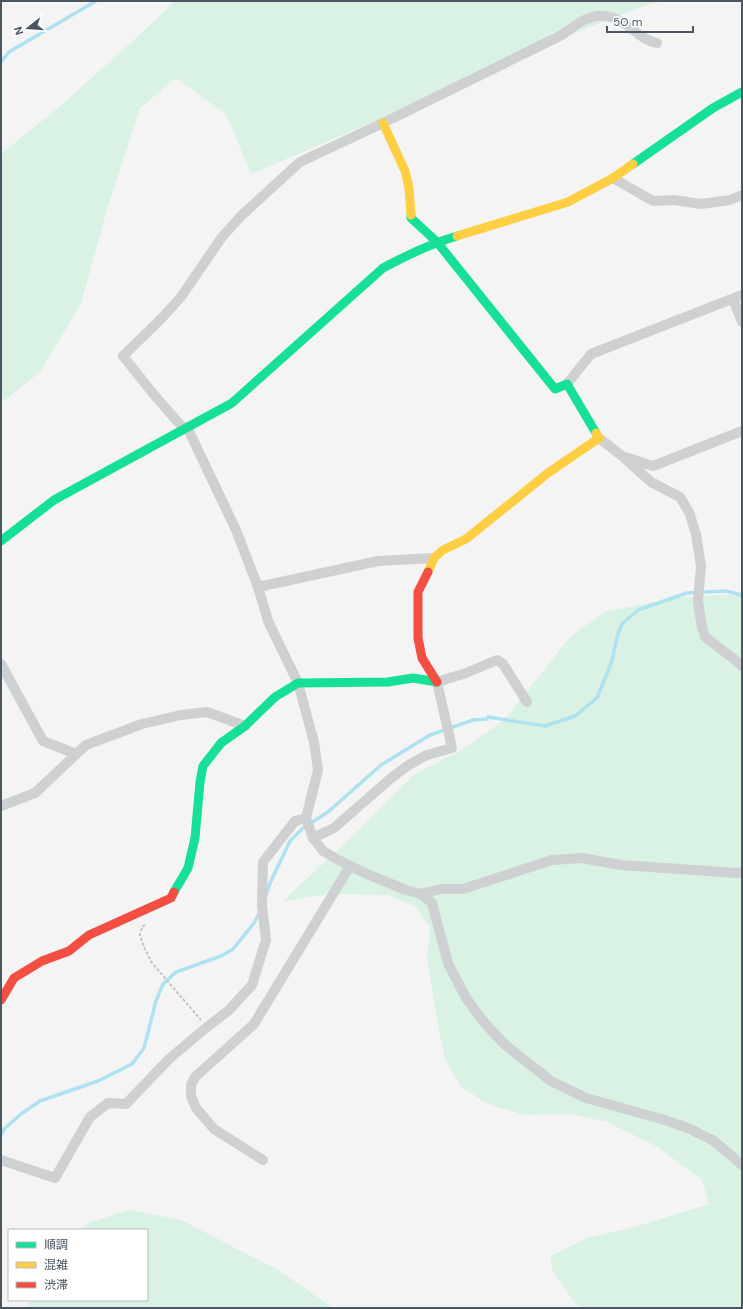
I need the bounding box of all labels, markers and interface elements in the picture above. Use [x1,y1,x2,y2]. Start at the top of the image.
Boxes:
north arrow [8,8,48,48]
scale bar [607,8,693,34]
text: 50 m [613,14,642,30]
text: N [11,25,26,37]
legend [8,1229,148,1301]
text: 順調 [44,1237,68,1253]
text: 混雑 [44,1257,68,1273]
text: 渋滞 [44,1277,68,1293]

